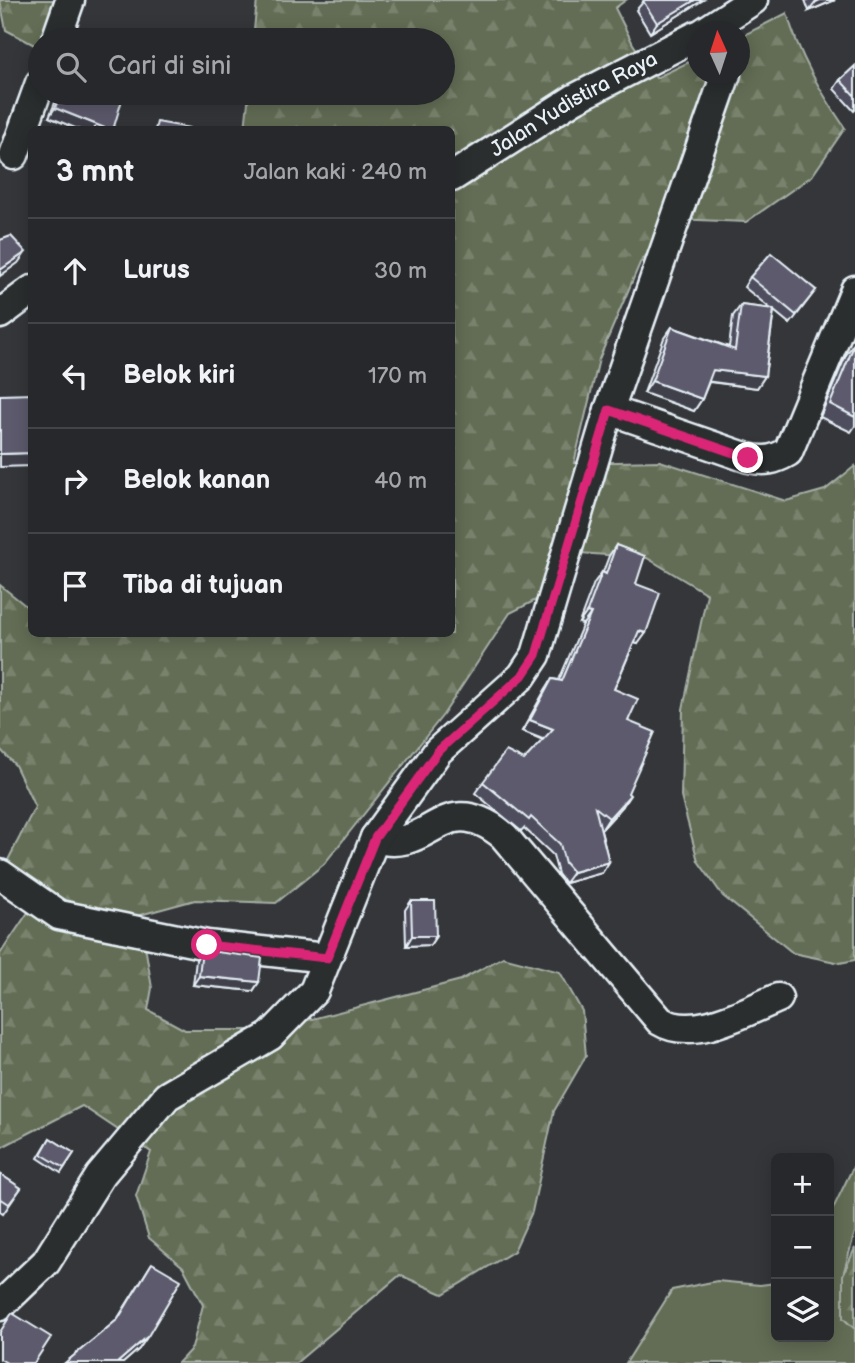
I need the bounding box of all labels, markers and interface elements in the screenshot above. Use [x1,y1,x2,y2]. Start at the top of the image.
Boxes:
north arrow [687,21,750,84]
search box [28,28,455,105]
street label: Jalan Yudistira Raya [486,46,662,162]
icon: search [52,48,90,86]
text: Cari di sini [108,51,231,82]
text: 3 mnt [56,154,134,190]
text: Jalan kaki · 240 m [244,158,427,186]
icon: ahead [56,252,94,290]
text: Lurus [123,255,190,286]
text: 30 m [374,257,427,285]
icon: left [56,357,94,395]
text: Belok kiri [123,360,235,391]
text: 170 m [368,362,427,390]
route end [732,442,763,473]
icon: right [56,462,94,500]
text: Belok kanan [123,465,270,496]
text: 40 m [374,467,427,495]
icon: arrive [56,567,94,605]
text: Tiba di tujuan [123,570,283,601]
route start [191,929,222,960]
map controls [771,1153,834,1342]
button: + [771,1153,834,1216]
button: − [771,1216,834,1279]
button: layers [771,1279,834,1342]

